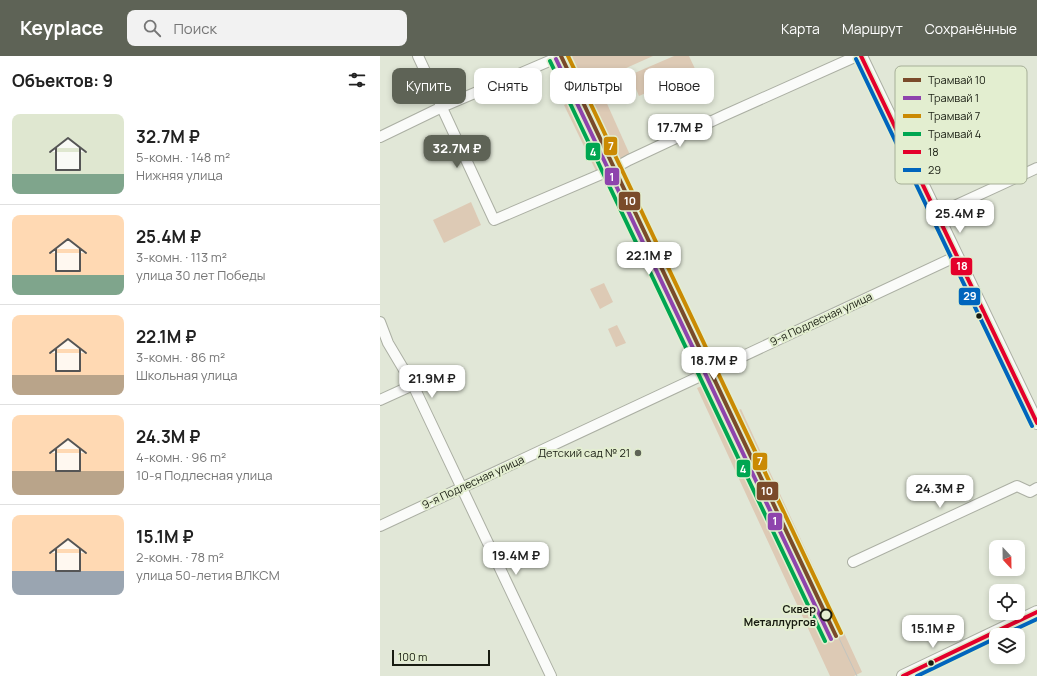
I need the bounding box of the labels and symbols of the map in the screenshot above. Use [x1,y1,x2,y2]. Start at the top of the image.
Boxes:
legend [895,66,1027,184]
text: Трамвай 10 [928,72,986,87]
text: Трамвай 1 [928,90,979,105]
text: Трамвай 7 [928,108,980,123]
pin: 17.7M ₽ [643,114,717,148]
text: Трамвай 4 [928,126,981,141]
pin: 32.7M ₽ [420,135,494,169]
line badge: 7 [603,136,618,156]
text: 7 [608,138,614,153]
line badge: 4 [585,142,601,161]
text: 4 [590,144,597,159]
text: 18 [928,144,939,159]
text: 29 [928,162,941,177]
line badge: 1 [604,167,620,186]
text: 1 [610,169,614,184]
line badge: 10 [618,191,641,211]
text: 10 [624,193,636,208]
pin: 25.4M ₽ [923,200,997,234]
pin: 22.1M ₽ [612,242,686,276]
line badge: 18 [950,257,973,276]
text: 18 [956,258,968,273]
line badge: 29 [958,287,981,306]
street label: 9-я Подлесная улица [767,288,874,349]
text: 29 [963,288,977,303]
unlabelled marker [974,311,984,321]
pin: 18.7M ₽ [677,347,751,381]
pin: 21.9M ₽ [395,365,469,399]
place label: Детский сад № 21 [538,445,630,460]
marker: Детский сад № 21 [633,448,643,458]
street label: 9-я Подлесная улица [419,451,526,512]
line badge: 7 [752,452,768,471]
text: 7 [757,453,763,468]
line badge: 4 [736,459,751,478]
text: 4 [740,461,747,476]
pin: 24.3M ₽ [903,475,977,509]
line badge: 10 [756,481,779,501]
text: 10 [761,483,773,498]
line badge: 1 [767,512,783,531]
text: 1 [773,513,777,528]
north arrow [989,540,1025,576]
pin: 19.4M ₽ [479,542,553,576]
place label: Сквер Металлургов [744,601,816,629]
marker: Сквер Металлургов [819,608,833,622]
pin: 15.1M ₽ [896,615,970,649]
scale bar [392,648,490,667]
unlabelled marker [926,658,936,668]

